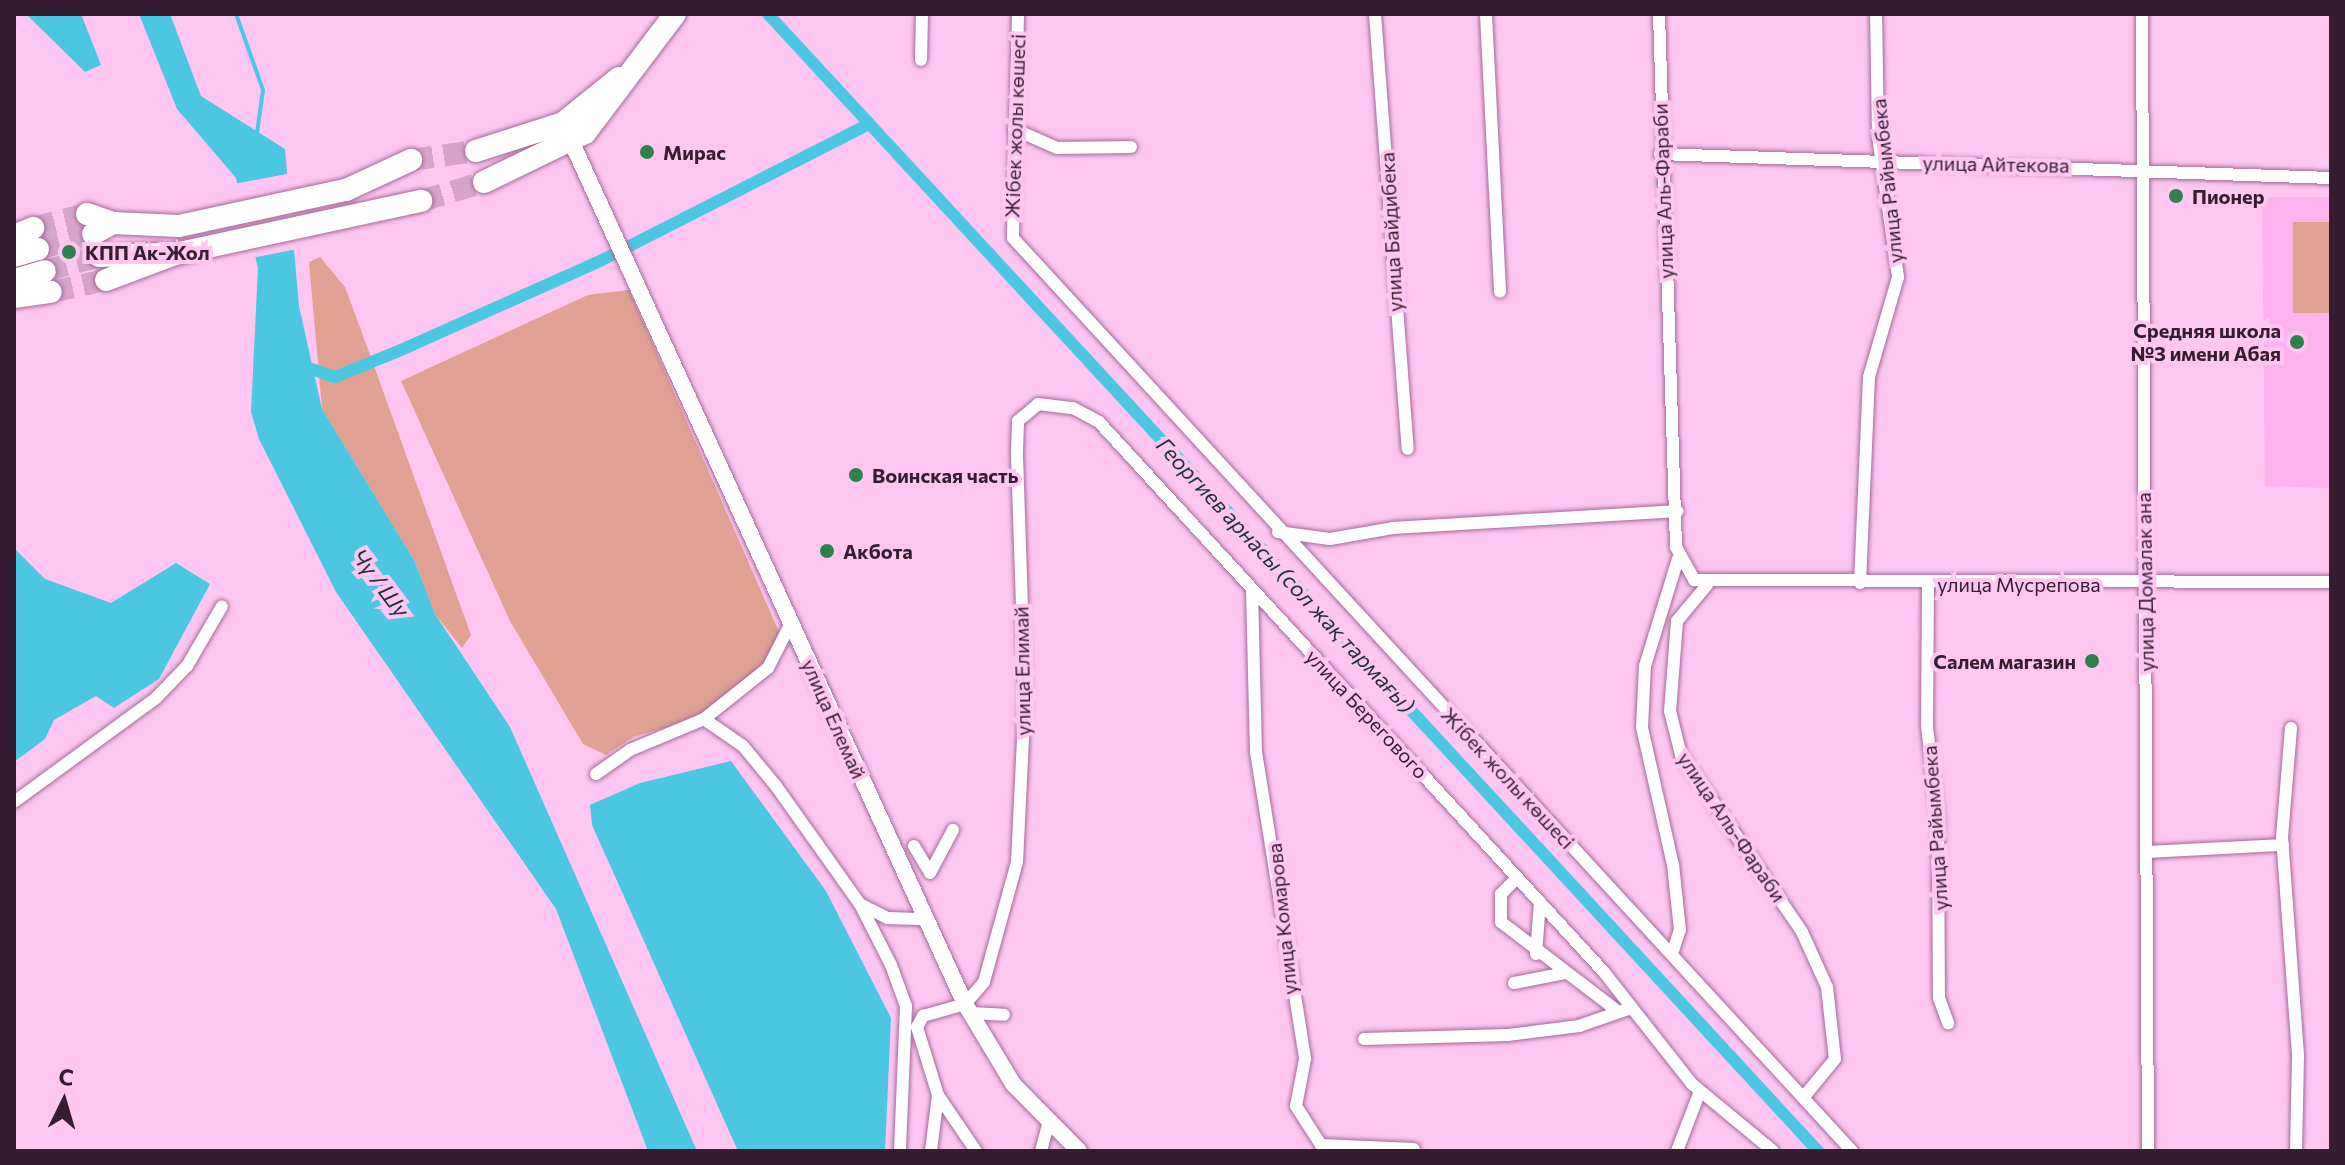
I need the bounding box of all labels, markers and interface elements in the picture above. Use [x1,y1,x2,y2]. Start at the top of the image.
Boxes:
street label: Жібек жолы көшесі [1000,33,1030,219]
street label: улица Райымбека [1866,97,1908,265]
street label: улица Аль-Фараби [1648,103,1678,279]
place label: Мирас [663,140,726,164]
marker: Мирас [638,143,656,161]
street label: улица Айтекова [1922,151,2070,177]
street label: улица Байдибека [1375,152,1407,312]
place label: Пионер [2192,184,2264,208]
marker: Пионер [2167,187,2185,205]
place label: КПП Ак-Жол [85,240,210,264]
marker: КПП Ак-Жол [60,243,78,261]
place label: Средняя школа №3 имени Абая [2131,318,2281,365]
marker: Средняя школа №3 имени Абая [2288,333,2306,351]
water label: Георгиев арнасы (сол жақ тармағы) [1151,432,1421,718]
place label: Воинская часть [872,463,1018,487]
marker: Воинская часть [847,466,865,484]
street label: улица Домалак ана [2131,492,2159,672]
place label: Акбота [843,539,913,563]
marker: Акбота [818,542,836,560]
water label: Чү / Шу [347,544,415,622]
street label: улица Мусрепова [1937,572,2101,596]
street label: улица Елимай [1009,606,1035,736]
street label: улица Берегового [1301,645,1433,783]
place label: Салем магазин [1933,649,2076,673]
marker: Салем магазин [2083,652,2101,670]
street label: улица Елемай [797,655,871,783]
street label: Жібек жолы көшесі [1436,702,1580,854]
street label: улица Райымбека [1917,745,1953,911]
street label: улица Аль-Фараби [1673,747,1791,907]
street label: улица Комарова [1262,842,1302,996]
north arrow [24,1061,104,1141]
text: С [57,1062,75,1091]

